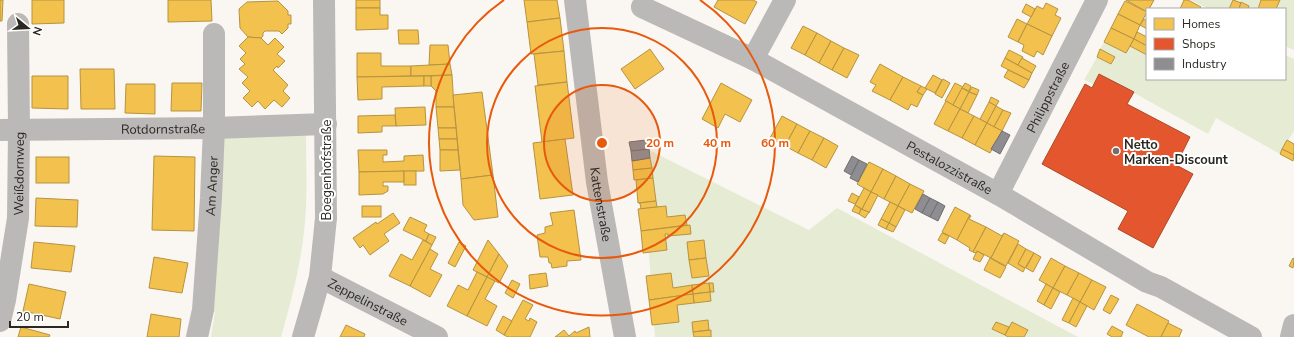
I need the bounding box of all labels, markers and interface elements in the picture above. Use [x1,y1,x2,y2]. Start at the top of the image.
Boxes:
north arrow [8,8,48,48]
legend [1146,8,1286,80]
text: Homes [1182,16,1220,32]
text: N [29,25,45,37]
text: Shops [1182,36,1216,52]
text: Industry [1182,56,1227,72]
street label: Philippstraße [1023,59,1074,136]
street label: Rotdornstraße [121,120,205,139]
street label: Boegenhofstraße [318,120,336,220]
street label: Weißdornweg [10,132,29,216]
text: 20 m [646,135,674,151]
text: 40 m [703,135,731,151]
text: 60 m [761,135,789,151]
centre of rings [595,136,609,150]
place label: Netto Marken-Discount [1124,136,1229,169]
street label: Pestalozzistraße [903,137,995,199]
marker: Netto Marken-Discount [1111,146,1121,156]
street label: Am Anger [202,155,223,217]
street label: Kattenstraße [585,166,616,243]
street label: Zeppelinstraße [324,274,411,331]
scale bar [10,303,68,329]
text: 20 m [16,309,44,325]

